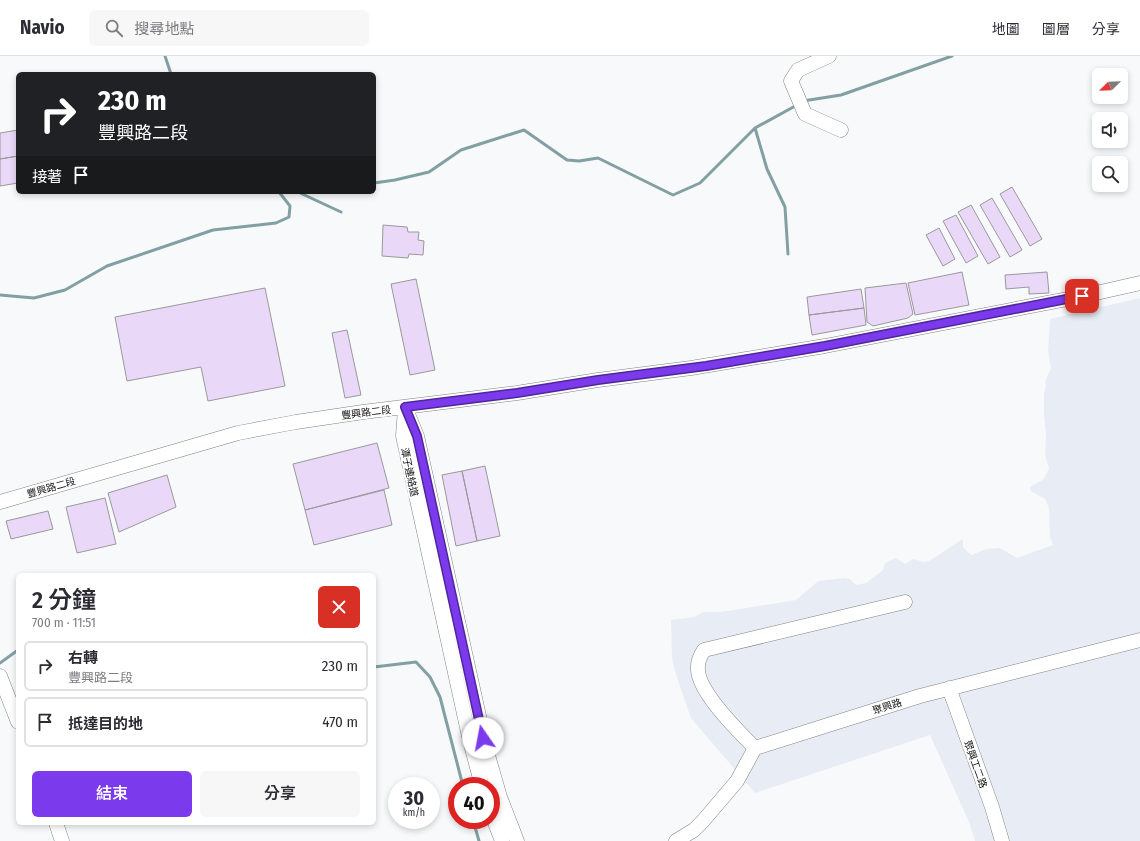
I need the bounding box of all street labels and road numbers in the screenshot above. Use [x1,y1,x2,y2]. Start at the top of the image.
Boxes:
street label: 豐興路二段 [341,404,392,422]
street label: 潭子連絡道 [398,447,420,498]
street label: 豐興路二段 [26,475,77,501]
street label: 聚興路 [871,697,903,717]
street label: 聚興工二路 [961,739,989,790]

